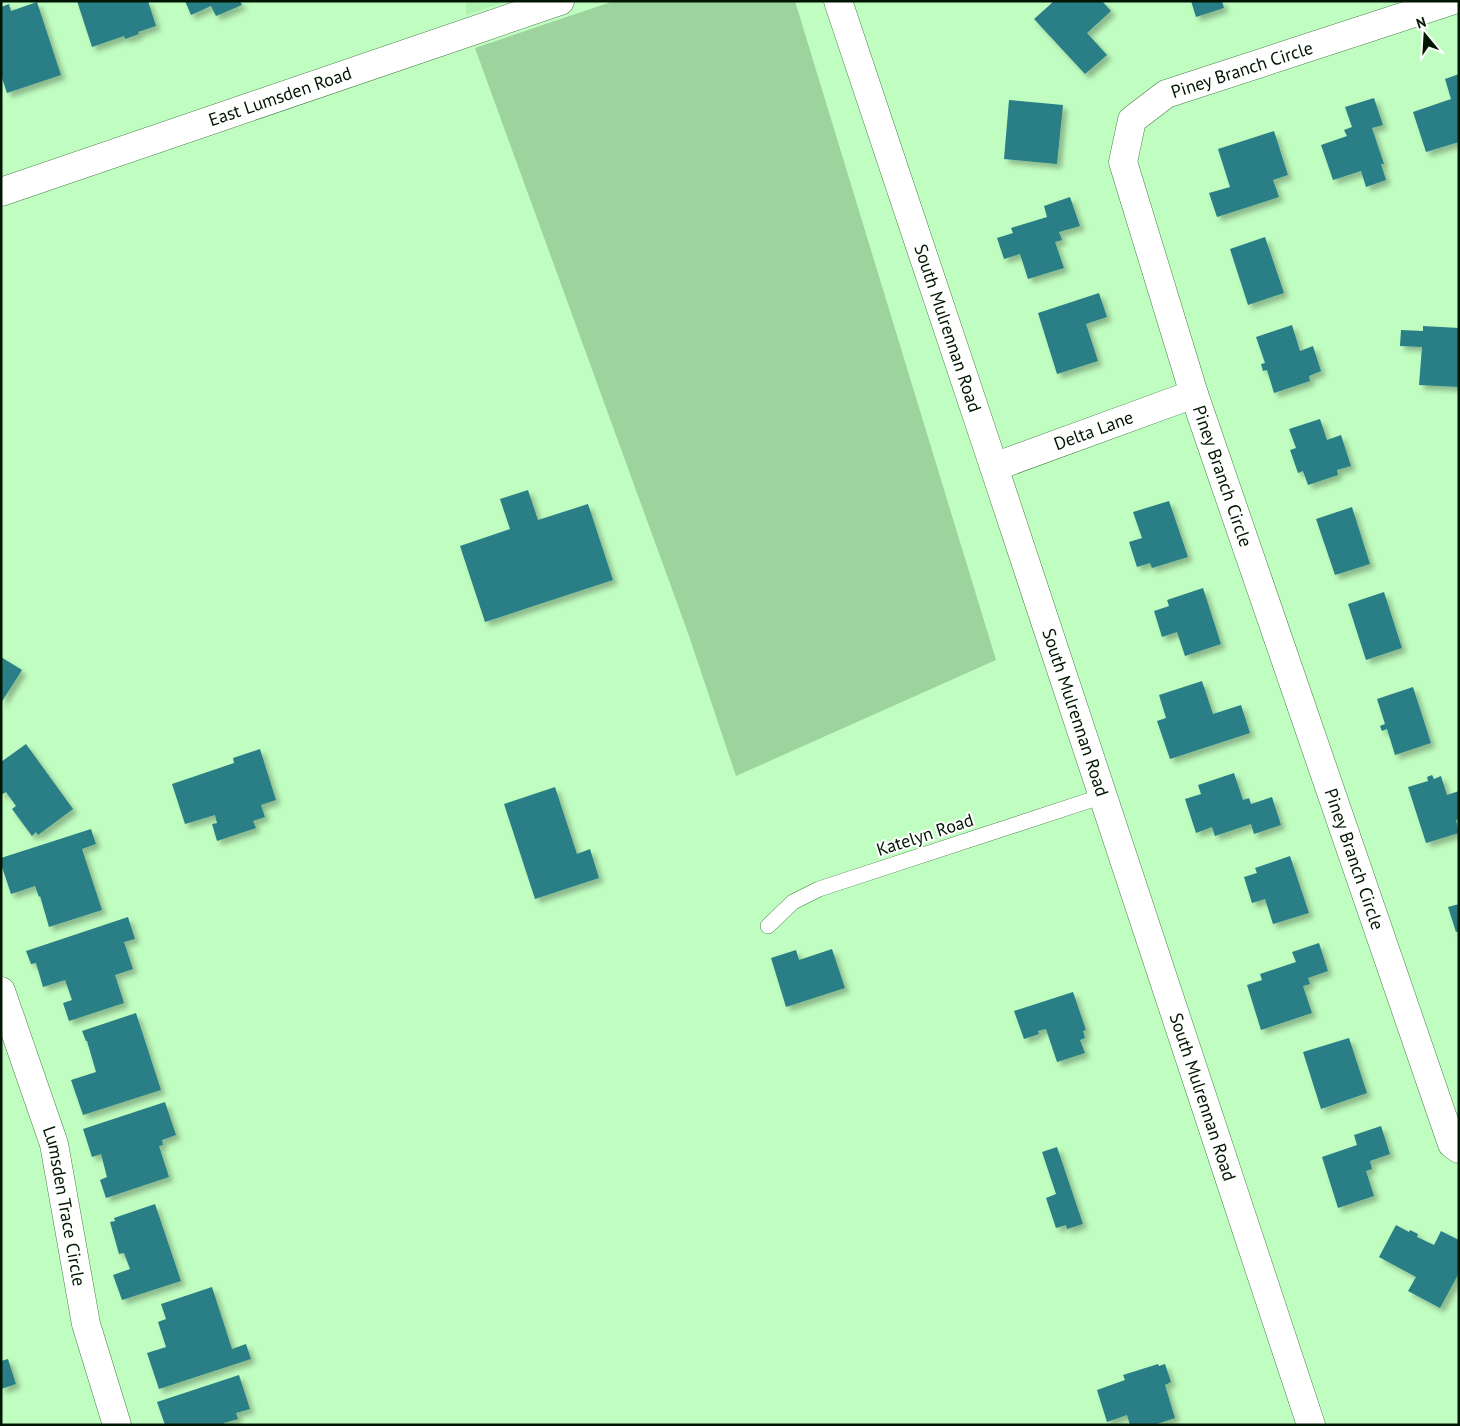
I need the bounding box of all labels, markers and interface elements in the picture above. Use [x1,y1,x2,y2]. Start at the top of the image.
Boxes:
north arrow [1400,10,1450,60]
text: N [1414,13,1428,33]
street label: Piney Branch Circle [1168,36,1316,103]
street label: East Lumsden Road [205,61,354,131]
street label: South Mulrennan Road [909,241,987,415]
street label: Piney Branch Circle [1188,402,1258,550]
street label: Delta Lane [1050,405,1136,455]
street label: South Mulrennan Road [1037,625,1114,799]
street label: Piney Branch Circle [1320,785,1389,933]
street label: Katelyn Road [873,808,976,861]
street label: South Mulrennan Road [1164,1010,1241,1184]
street label: Lumsden Trace Circle [38,1123,91,1288]

